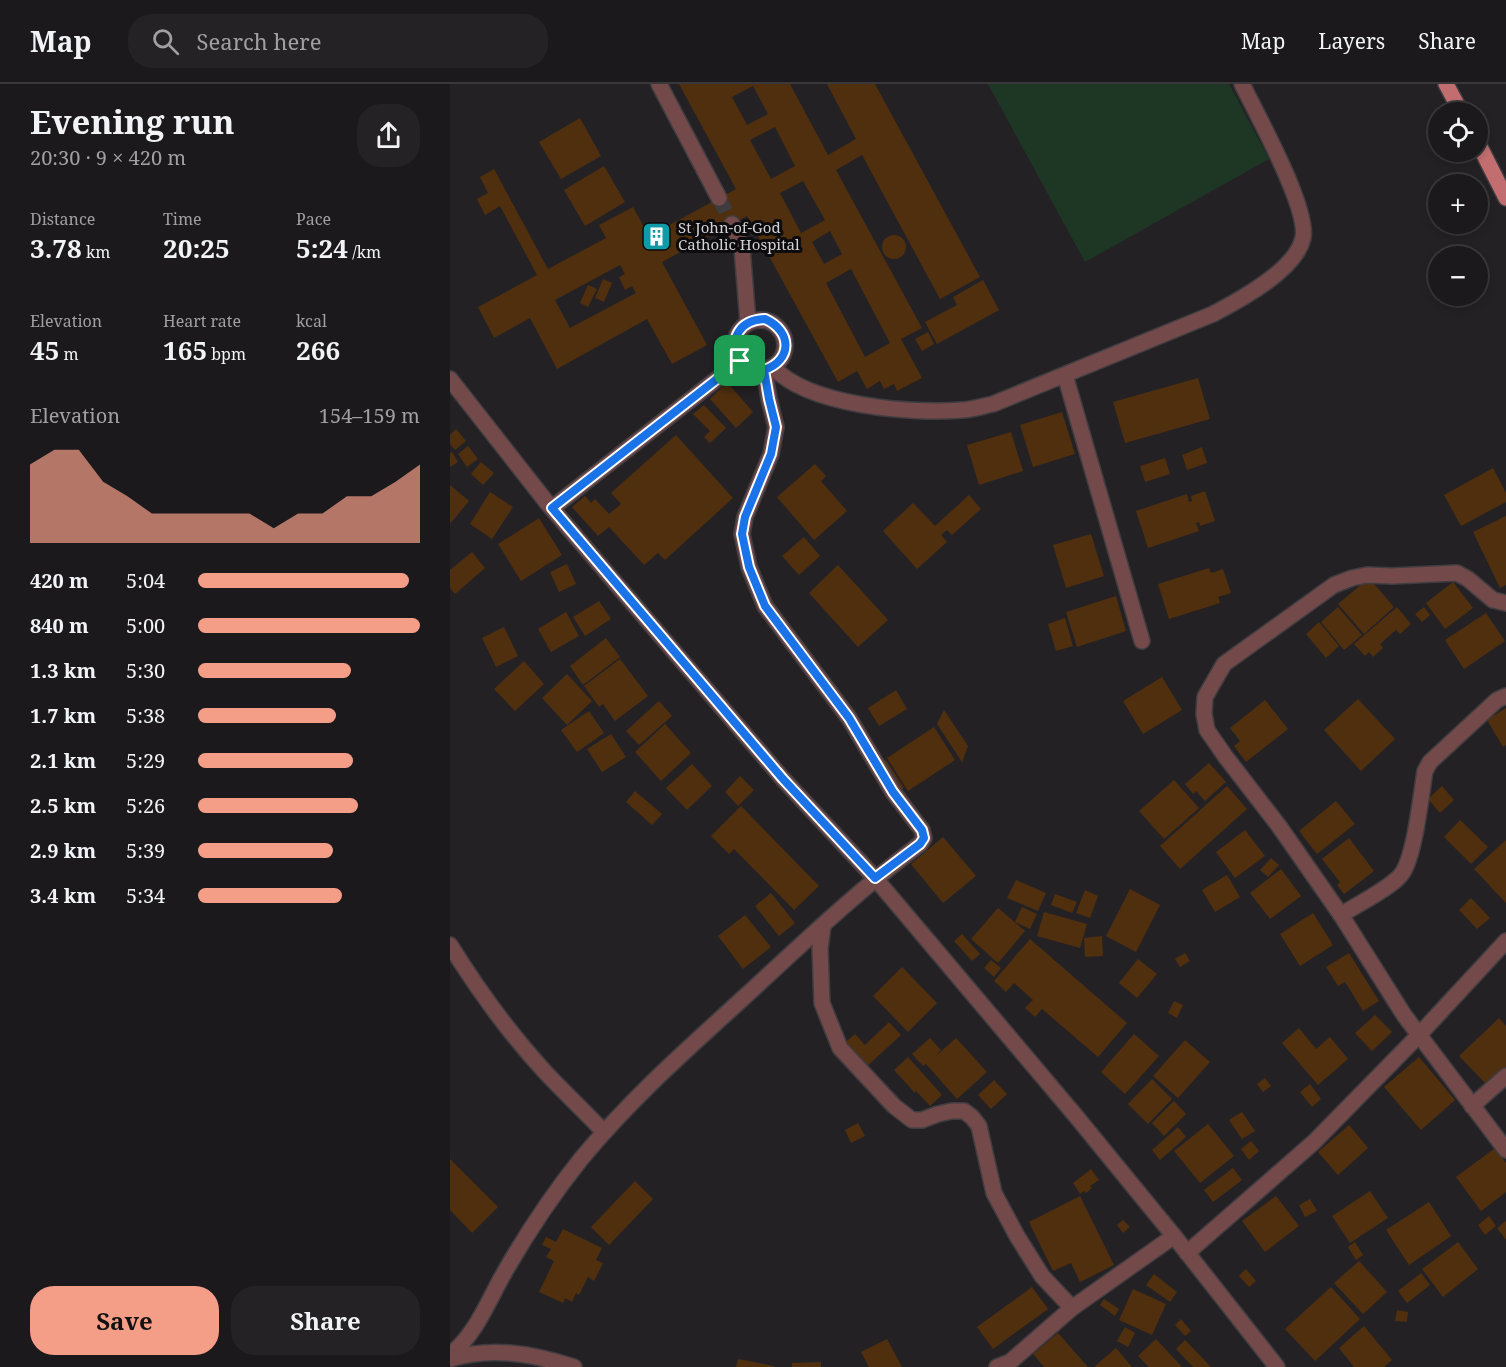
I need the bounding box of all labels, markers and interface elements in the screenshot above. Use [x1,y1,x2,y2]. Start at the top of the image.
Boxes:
search box [128,14,548,68]
text: Map [30,22,92,60]
icon: search [149,25,182,58]
text: Search here [197,26,321,56]
text: Map [1241,27,1285,55]
text: Layers [1318,27,1385,55]
text: Share [1418,27,1476,55]
text: Evening run [30,99,234,144]
map controls [1428,102,1488,306]
button: locate [1428,102,1488,162]
button: share [357,104,420,167]
text: 20:30 · 9 × 420 m [30,144,186,171]
button: + [1428,174,1488,234]
text: Distance [30,208,95,230]
text: Time [163,208,202,230]
text: Pace [296,208,331,230]
place label: St John-of-God Catholic Hospital [678,217,800,254]
building icon: St John-of-God Catholic Hospital [641,221,673,253]
text: 3.78 [30,230,82,266]
text: 20:25 [163,230,230,266]
text: 5:24 [296,230,348,266]
text: km [82,241,110,263]
text: /km [348,241,381,263]
button: − [1428,246,1488,306]
text: Elevation [30,310,102,332]
text: Heart rate [163,310,241,332]
text: kcal [296,310,327,332]
text: 45 [30,332,59,368]
text: 165 [163,332,207,368]
text: 266 [296,332,340,368]
pin [714,335,765,386]
text: m [59,343,79,365]
text: bpm [207,343,246,365]
icon: arrive [723,344,756,377]
text: Elevation [30,402,120,429]
text: 154–159 m [319,402,420,429]
text: 420 m [30,567,89,594]
text: 5:04 [126,567,165,594]
text: 840 m [30,612,89,639]
text: 5:00 [126,612,165,639]
text: 1.3 km [30,657,96,684]
text: 5:30 [126,657,165,684]
text: 1.7 km [30,702,96,729]
text: 5:38 [126,702,165,729]
text: 2.1 km [30,747,96,774]
text: 5:29 [126,747,165,774]
text: 2.5 km [30,792,96,819]
text: 5:26 [126,792,165,819]
text: 2.9 km [30,837,96,864]
text: 5:39 [126,837,165,864]
text: 3.4 km [30,882,96,909]
text: 5:34 [126,882,165,909]
button: Save [30,1286,219,1355]
button: Share [231,1286,420,1355]

